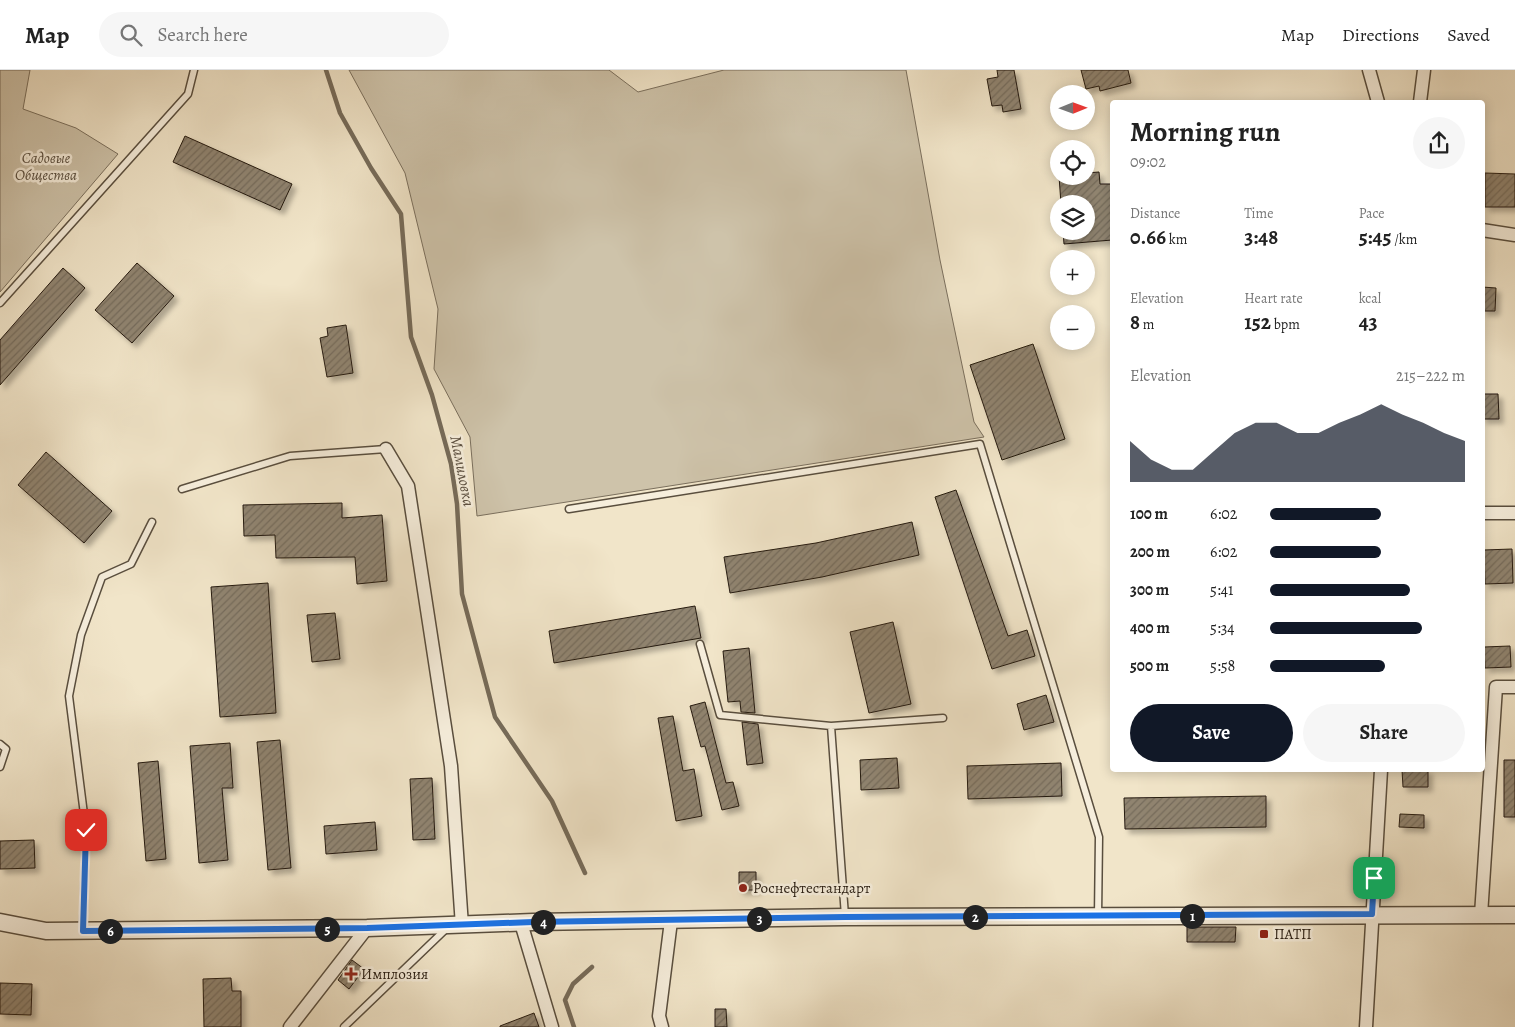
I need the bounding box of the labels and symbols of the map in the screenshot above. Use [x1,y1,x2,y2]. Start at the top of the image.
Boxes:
north arrow [1050,85,1095,130]
park label: Садовые Общества [15,148,77,185]
water label: Мамиловка [444,434,480,508]
pin [65,809,107,851]
pin [1353,857,1395,899]
place label: Роснефтестандарт [753,878,871,898]
marker: Роснефтестандарт [737,882,749,894]
pin: 2 [962,904,988,930]
pin: 1 [1180,904,1204,928]
pin: 3 [746,906,772,932]
pin: 4 [530,910,556,934]
pin: 5 [314,916,340,942]
pin: 6 [98,918,122,944]
place label: ПАТП [1274,924,1312,944]
marker: ПАТП [1258,928,1270,940]
place label: Имплозия [361,964,428,984]
marker: Имплозия [345,968,357,980]

